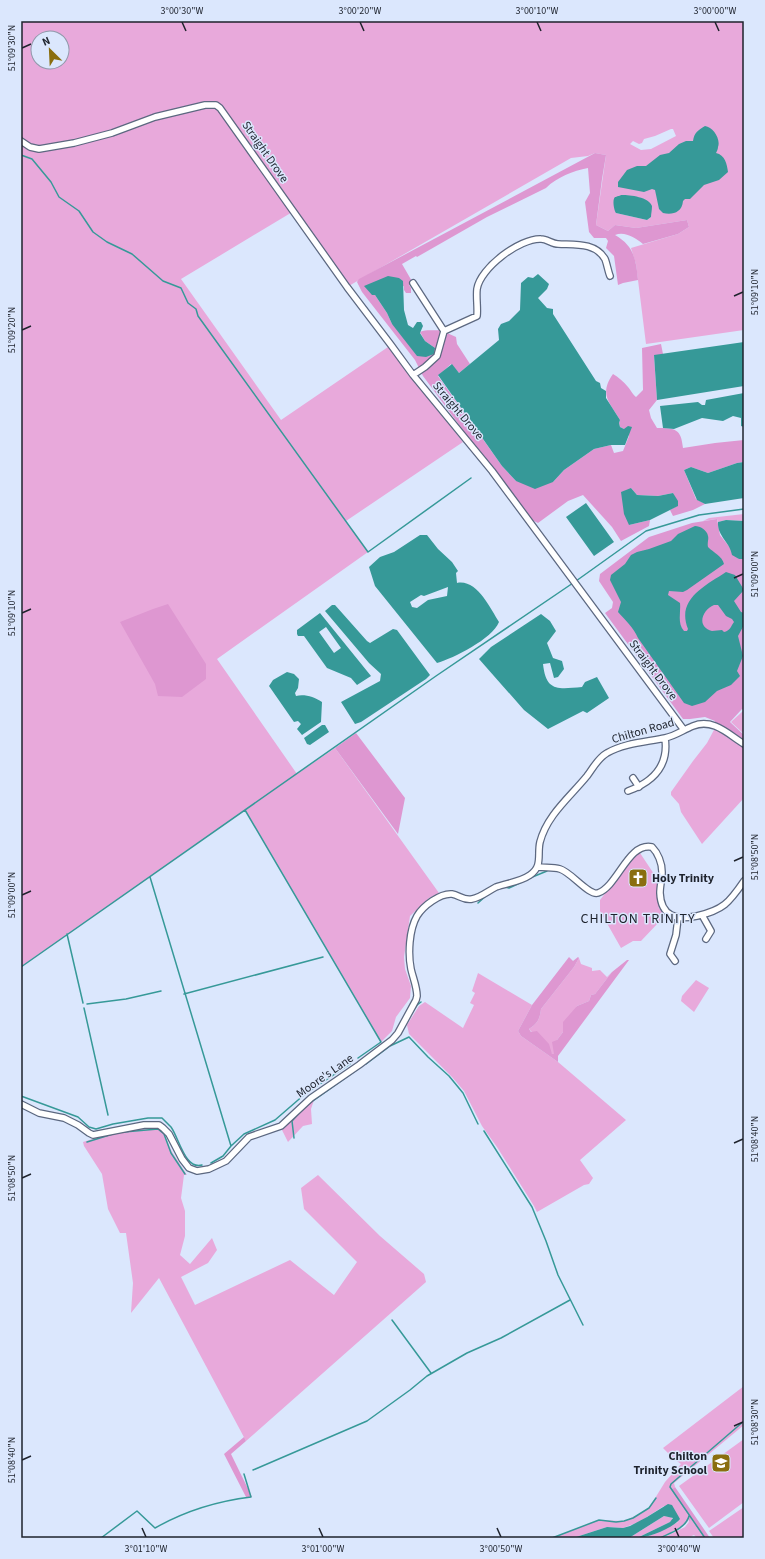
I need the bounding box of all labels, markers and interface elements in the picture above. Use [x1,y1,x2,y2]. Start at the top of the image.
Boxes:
text: 3°00'30"W [161,4,204,18]
text: 3°00'20"W [339,4,382,18]
text: 3°00'10"W [516,4,559,18]
text: 3°00'00"W [694,4,737,18]
text: 51°09'30"N [5,25,19,71]
north arrow [30,30,70,70]
text: N [40,33,53,50]
street label: Straight Drove [238,118,292,186]
text: 51°09'10"N [748,269,762,315]
text: 51°09'20"N [5,307,19,353]
street label: Straight Drove [429,378,488,444]
text: 51°09'00"N [748,551,762,597]
text: 51°09'10"N [5,590,19,636]
street label: Straight Drove [625,636,681,704]
street label: Chilton Road [610,714,676,748]
text: 51°08'50"N [748,834,762,880]
church icon: Holy Trinity [627,867,649,889]
place label: Holy Trinity [652,870,715,887]
text: 51°09'00"N [5,872,19,918]
district label: CHILTON TRINITY [580,909,696,929]
street label: Moore's Lane [293,1050,357,1102]
text: 51°08'40"N [748,1116,762,1162]
text: 51°08'50"N [5,1155,19,1201]
text: 51°08'30"N [748,1399,762,1445]
text: 51°08'40"N [5,1437,19,1483]
place label: Chilton Trinity School [633,1448,708,1479]
school or university icon: Chilton Trinity School [710,1452,732,1474]
text: 3°01'10"W [125,1542,168,1556]
text: 3°01'00"W [302,1542,345,1556]
text: 3°00'50"W [480,1542,523,1556]
text: 3°00'40"W [658,1542,701,1556]

